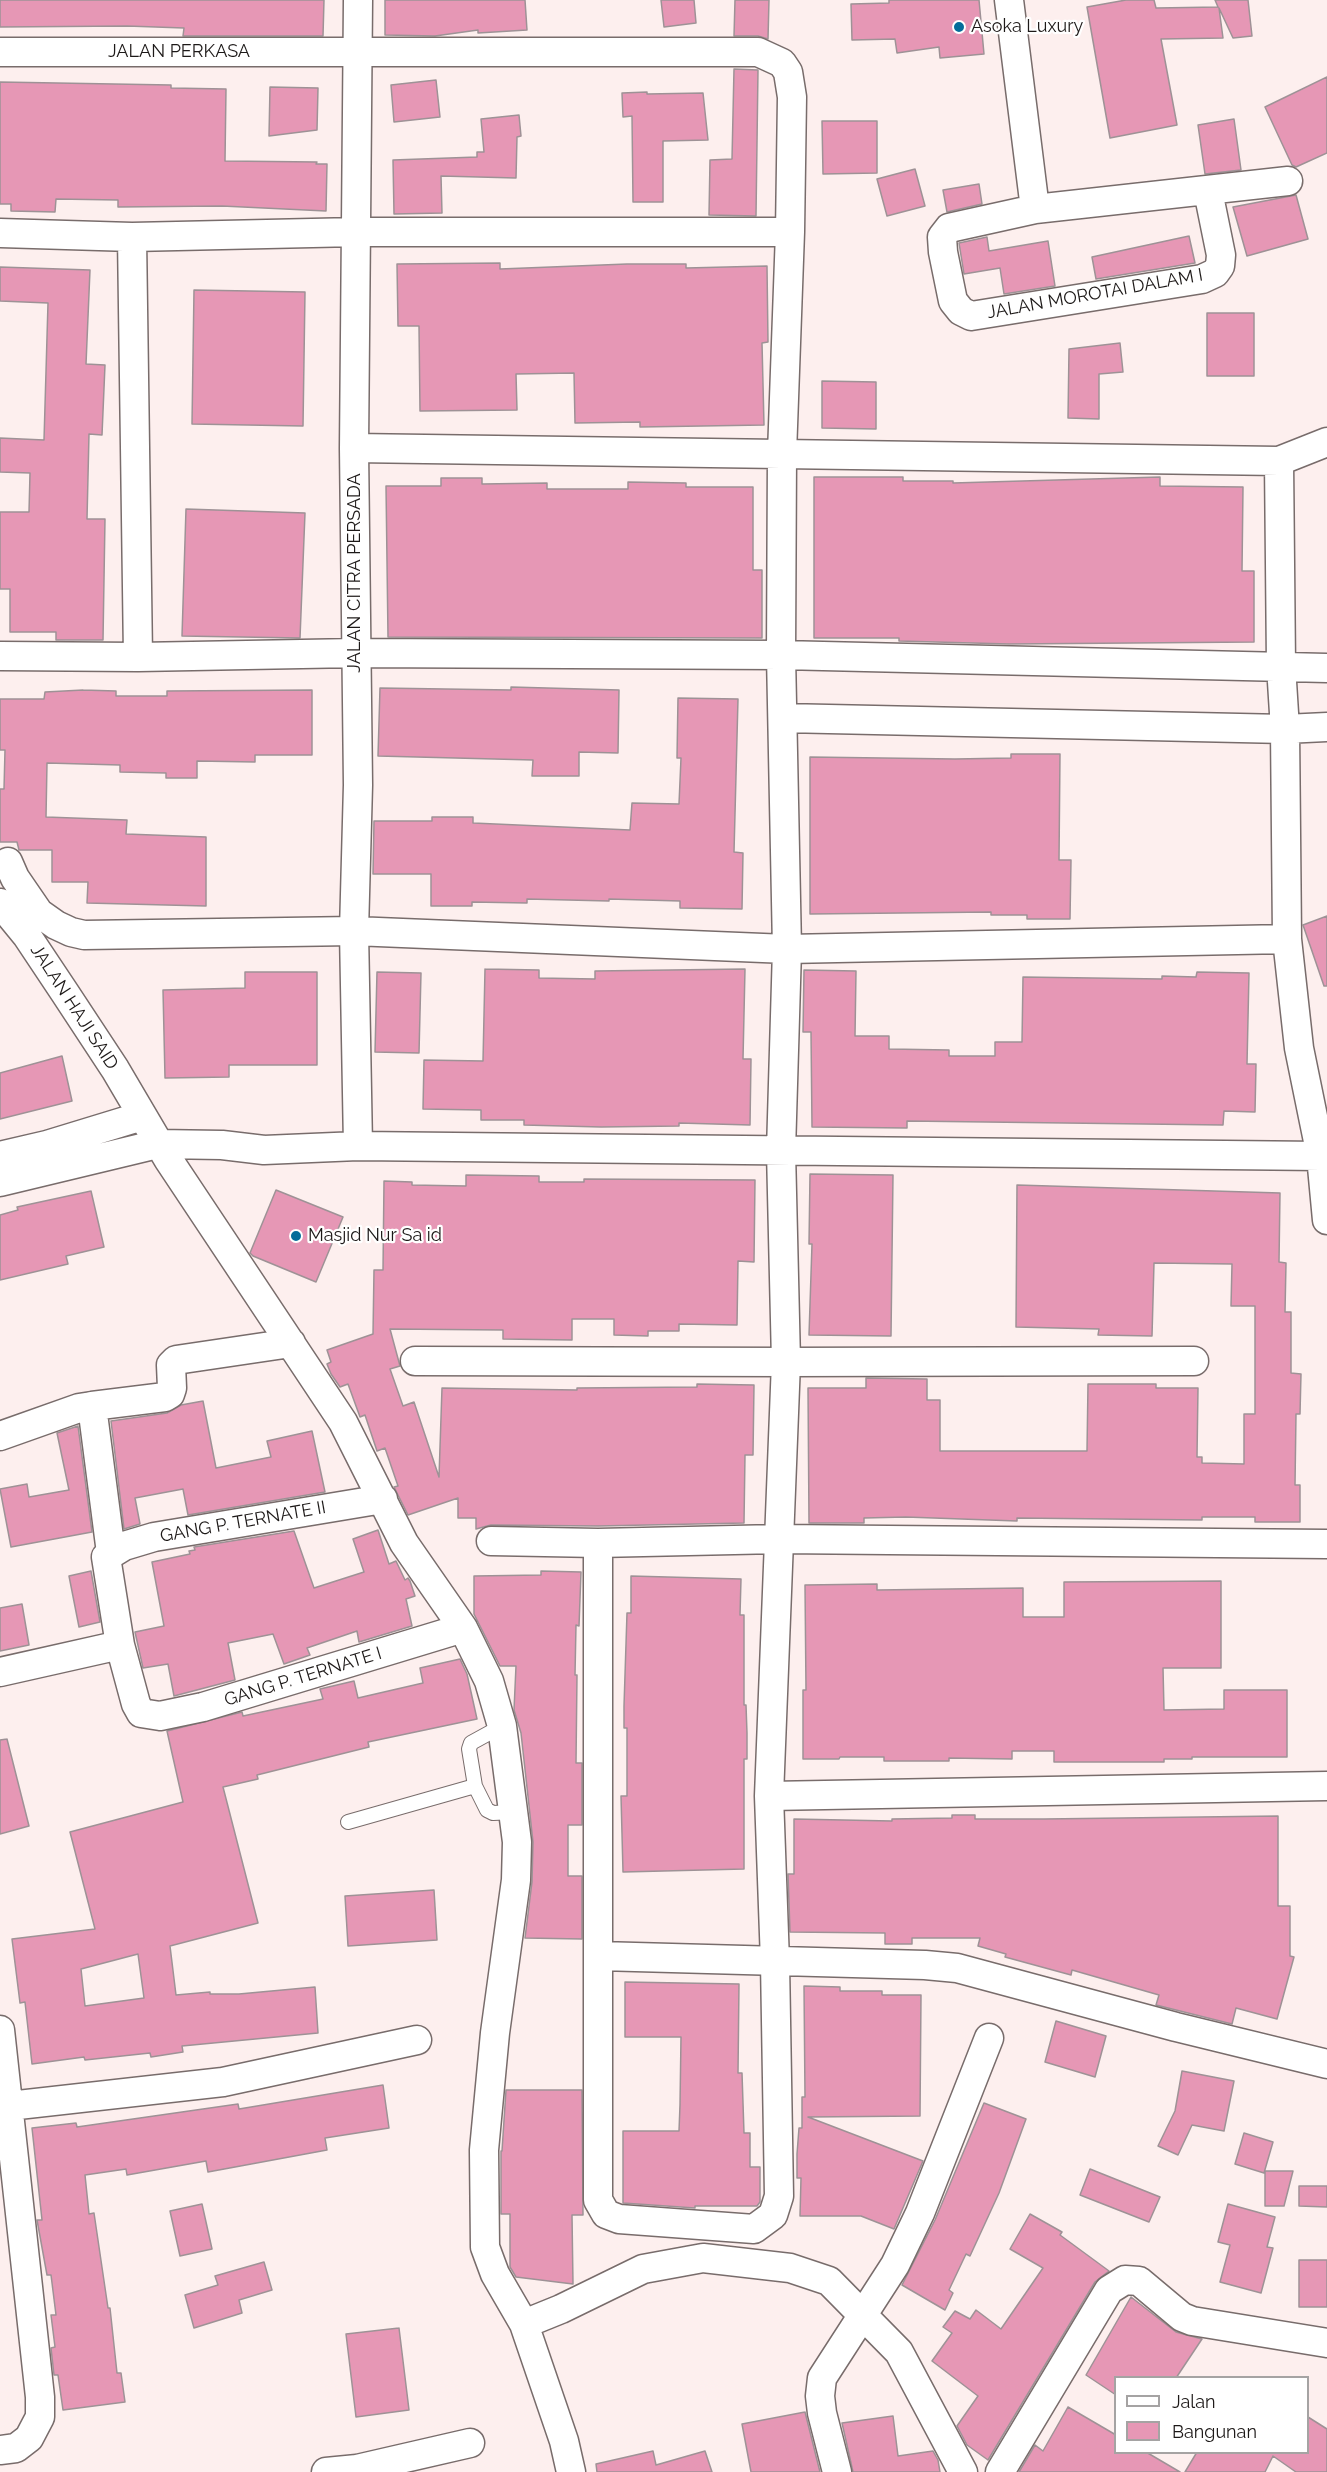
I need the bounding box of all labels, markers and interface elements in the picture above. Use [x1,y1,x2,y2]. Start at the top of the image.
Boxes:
place label: Asoka Luxury [971,16,1083,38]
marker: Asoka Luxury [952,20,966,34]
street label: JALAN PERKASA [108,41,250,63]
street label: JALAN MOROTAI DALAM I [985,264,1205,324]
street label: JALAN CITRA PERSADA [344,473,366,673]
street label: JALAN HAJI SAID [25,940,123,1074]
place label: Masjid Nur Sa id [308,1225,442,1247]
marker: Masjid Nur Sa id [289,1229,303,1243]
street label: GANG P. TERNATE II [158,1497,328,1547]
street label: GANG P. TERNATE I [222,1643,384,1711]
legend [1114,2376,1309,2454]
text: Jalan [1172,2391,1216,2412]
text: Bangunan [1172,2421,1257,2442]

